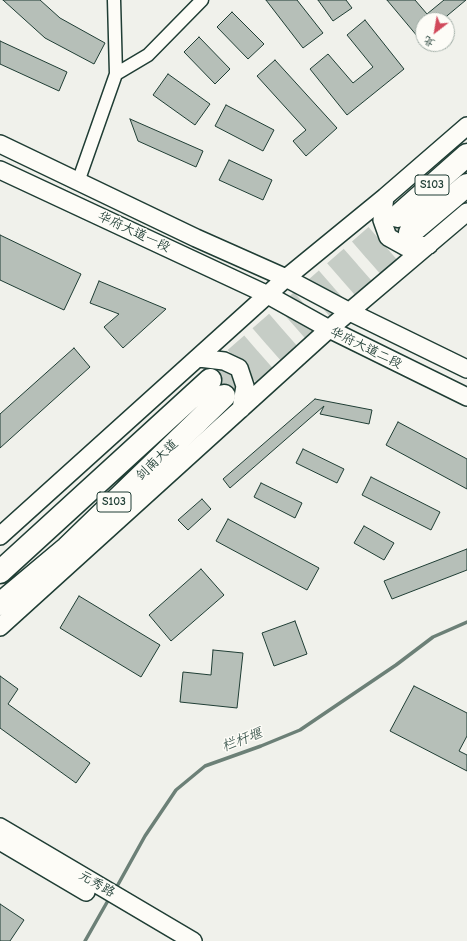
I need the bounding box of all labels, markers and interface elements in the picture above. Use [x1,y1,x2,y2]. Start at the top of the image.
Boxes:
north arrow [415,12,455,52]
text: 北 [421,33,437,50]
road number: S103 [415,175,449,195]
street label: 华府大道一段 [95,208,173,256]
street label: 华府大道二段 [328,324,404,372]
street label: 剑南大道 [133,436,181,484]
road number: S103 [97,492,131,512]
water label: 栏杆堰 [219,725,265,755]
street label: 元秀路 [76,867,118,901]

